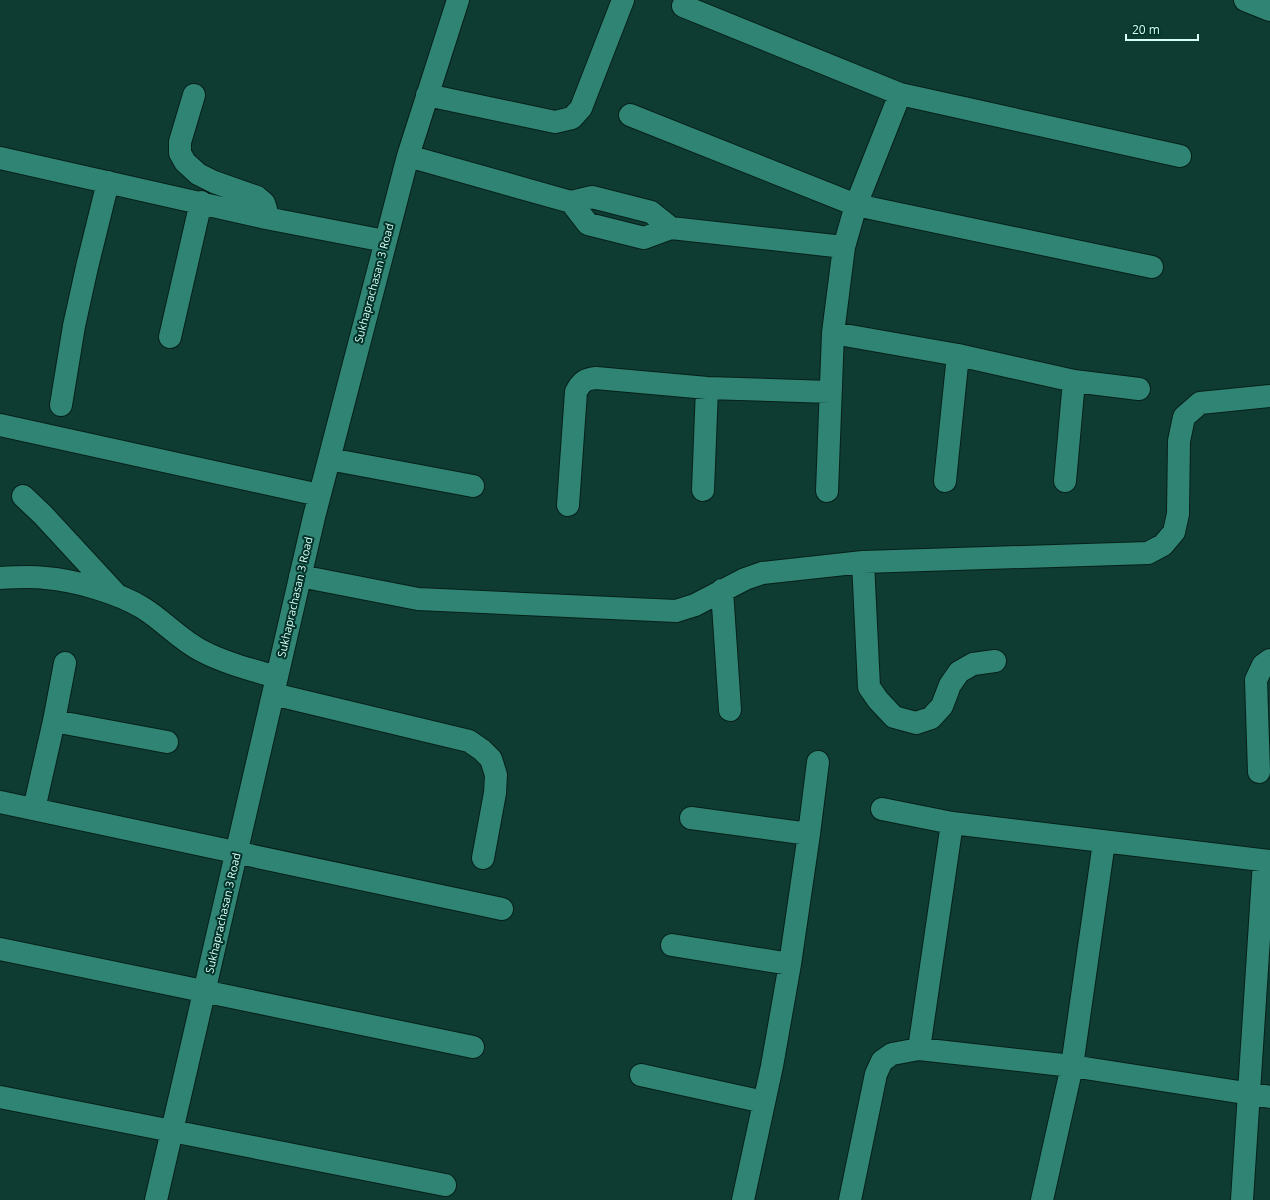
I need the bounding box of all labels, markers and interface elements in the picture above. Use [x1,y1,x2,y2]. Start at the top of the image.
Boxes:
scale bar [1126,16,1198,42]
text: 20 m [1132,21,1160,38]
street label: Sukhaprachasan 3 Road [350,221,397,344]
street label: Sukhaprachasan 3 Road [273,535,316,659]
street label: Sukhaprachasan 3 Road [201,851,244,975]

